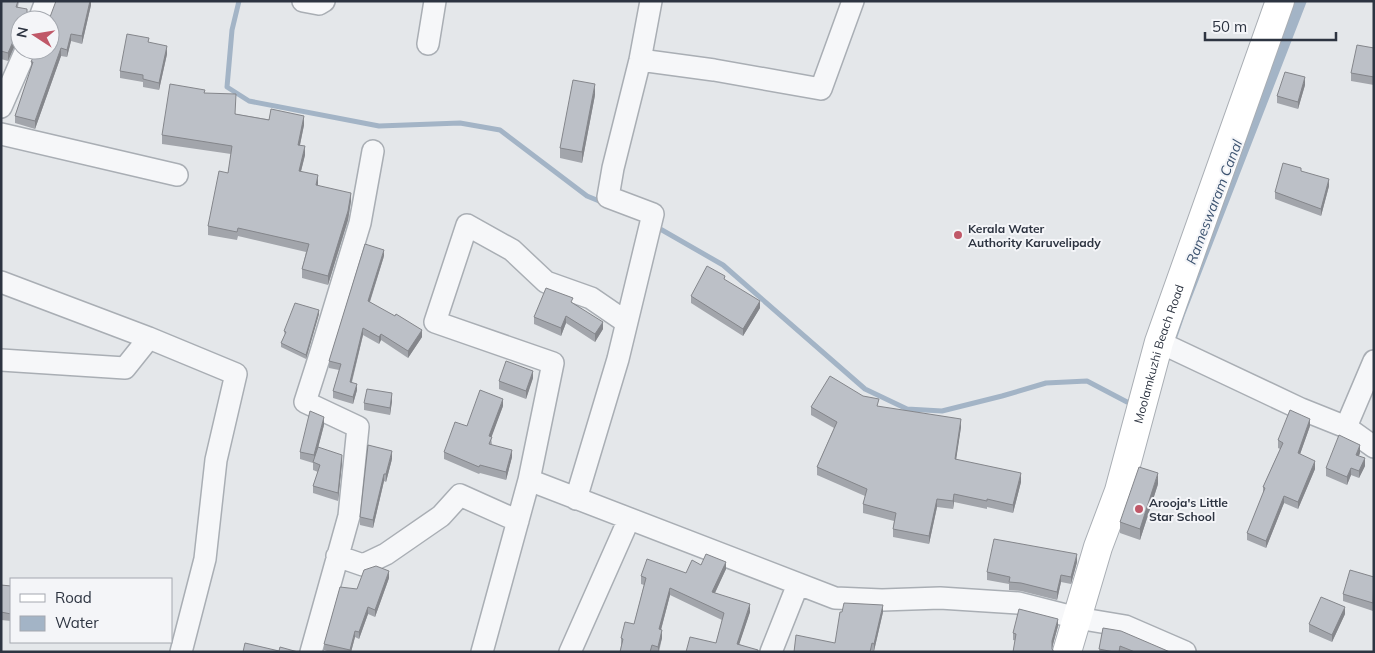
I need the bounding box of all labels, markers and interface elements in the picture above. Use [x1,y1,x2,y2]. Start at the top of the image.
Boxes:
north arrow [10,10,60,60]
scale bar [1205,10,1336,42]
text: 50 m [1212,17,1247,36]
text: N [12,25,32,39]
water label: Rameswaram Canal [1182,136,1246,267]
place label: Kerala Water Authority Karuvelipady [968,221,1101,250]
marker: Kerala Water Authority Karuvelipady [952,229,964,241]
street label: Moolamkuzhi Beach Road [1130,282,1186,425]
place label: Arooja's Little Star School [1149,495,1228,524]
marker: Arooja's Little Star School [1133,503,1145,515]
legend [10,578,172,643]
text: Road [55,588,92,607]
text: Water [55,613,99,632]

